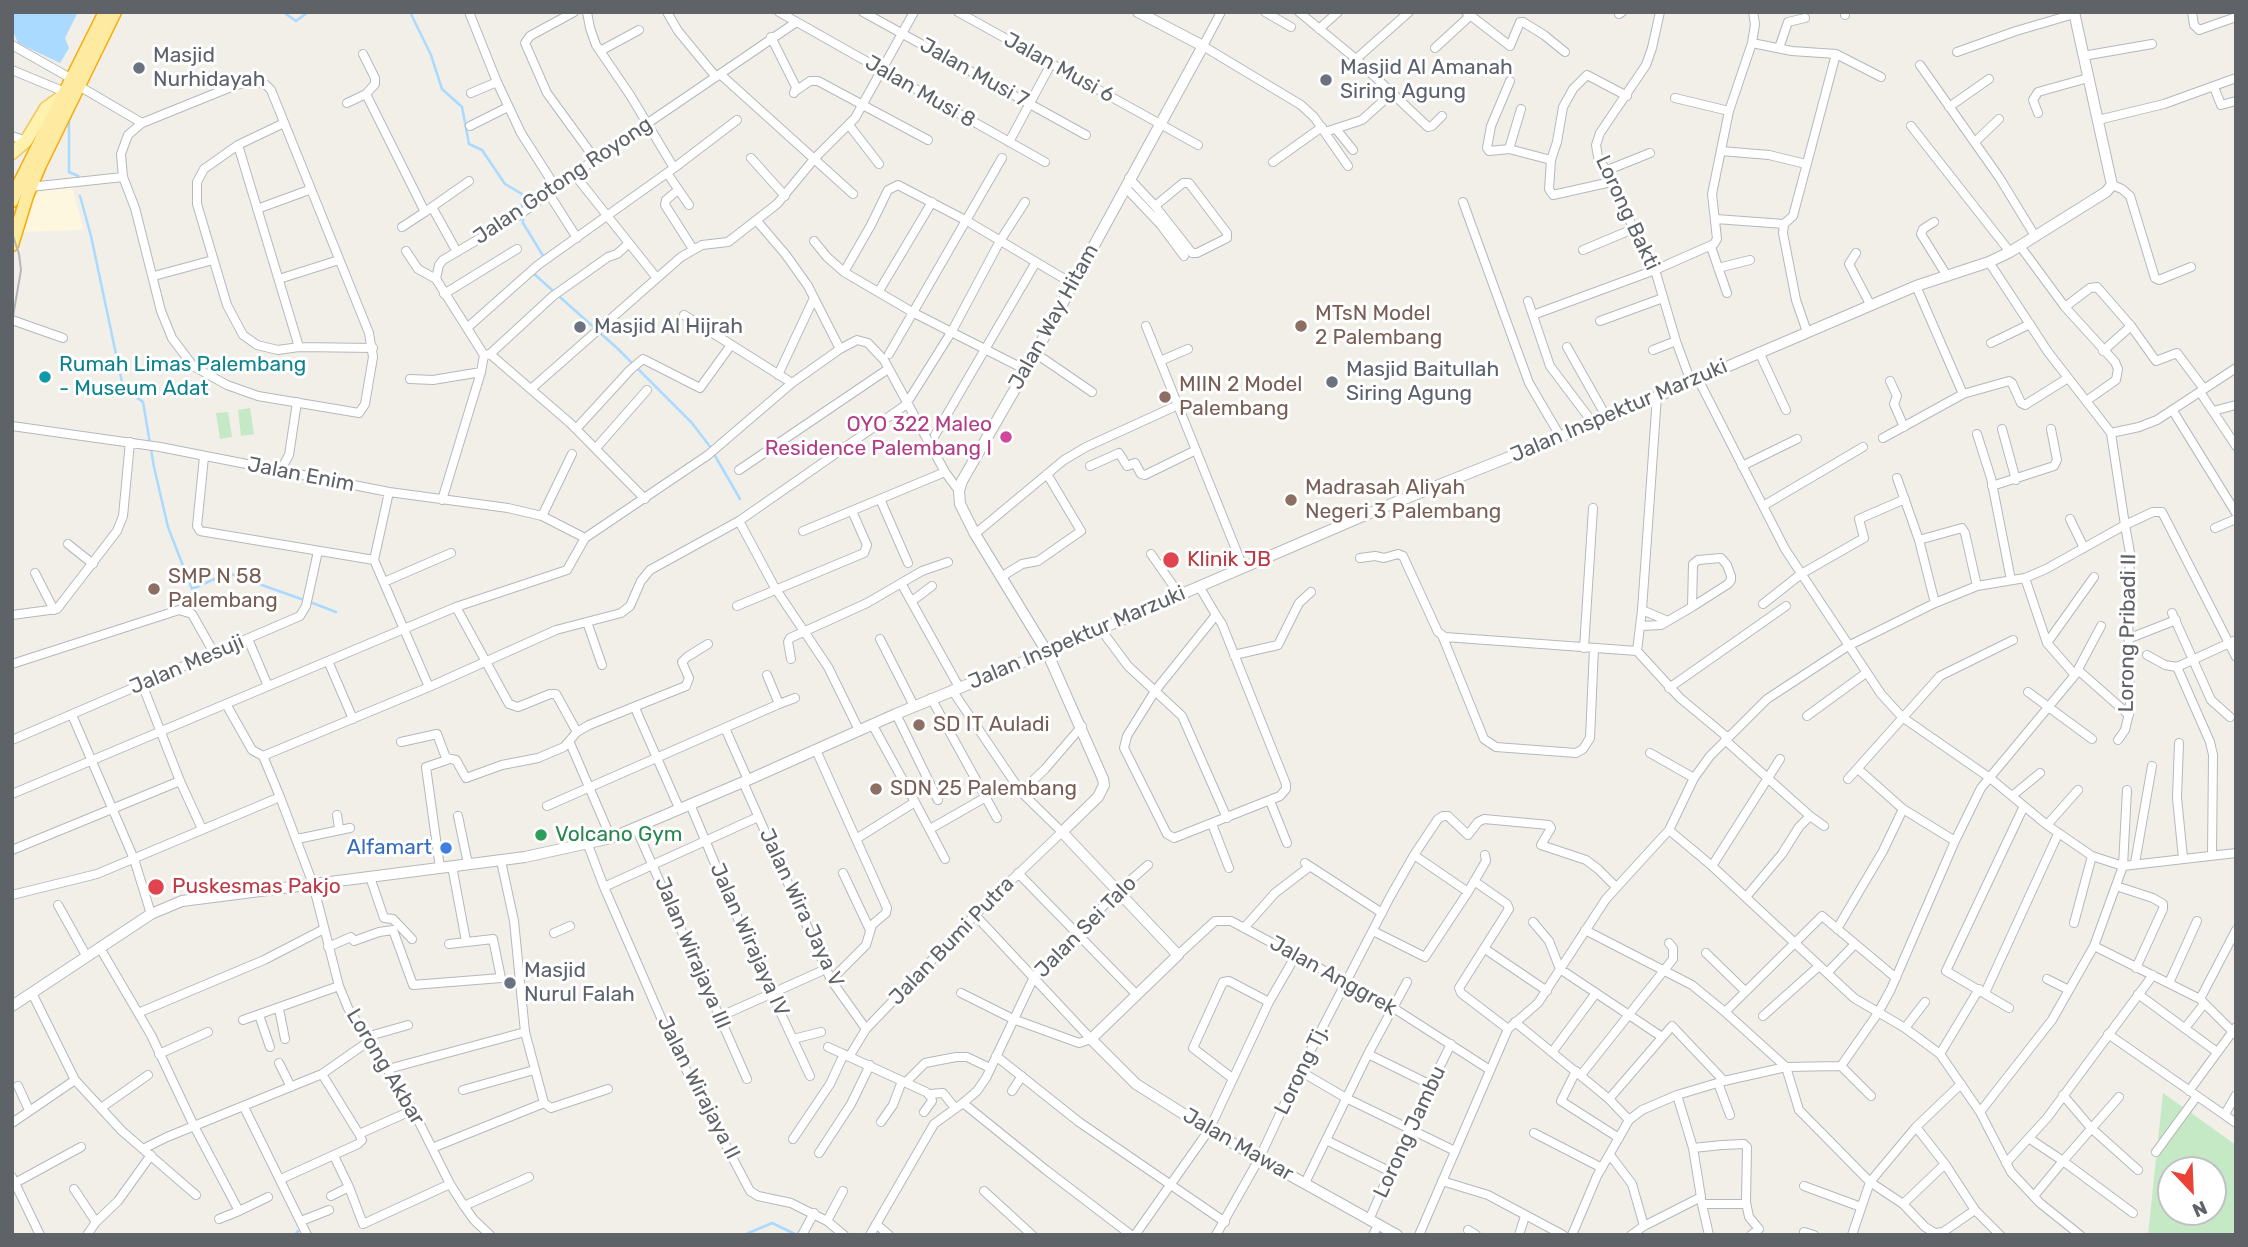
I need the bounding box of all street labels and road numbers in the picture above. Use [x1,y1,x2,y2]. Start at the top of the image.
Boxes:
street label: Jalan Musi 6 [999,27,1119,109]
street label: Jalan Musi 7 [915,33,1033,113]
street label: Jalan Musi 8 [860,50,980,134]
street label: Jalan Gotong Royong [469,112,657,250]
street label: Lorong Bakti [1589,152,1665,274]
street label: Jalan Way Hitam [1004,240,1104,394]
street label: Jalan Inspektur Marzuki [1507,354,1731,468]
street label: Jalan Enim [245,452,357,498]
street label: Lorong Pribadi II [2114,553,2142,713]
street label: Jalan Inspektur Marzuki [965,581,1189,695]
street label: Jalan Mesuji [126,630,248,700]
street label: Jalan Wira Jaya V [753,825,849,991]
street label: Jalan Wirajaya IV [704,860,794,1020]
street label: Jalan Sei Talo [1030,871,1142,983]
street label: Jalan Bumi Putra [884,872,1020,1010]
street label: Jalan Wirajaya III [649,873,735,1033]
street label: Jalan Anggrek [1265,931,1401,1021]
street label: Lorong Akbar [340,1004,430,1130]
street label: Jalan Wirajaya II [651,1012,745,1164]
street label: Lorong Tj. [1270,1021,1334,1119]
street label: Lorong Jambu [1368,1062,1452,1202]
street label: Jalan Mawar [1178,1103,1298,1187]

